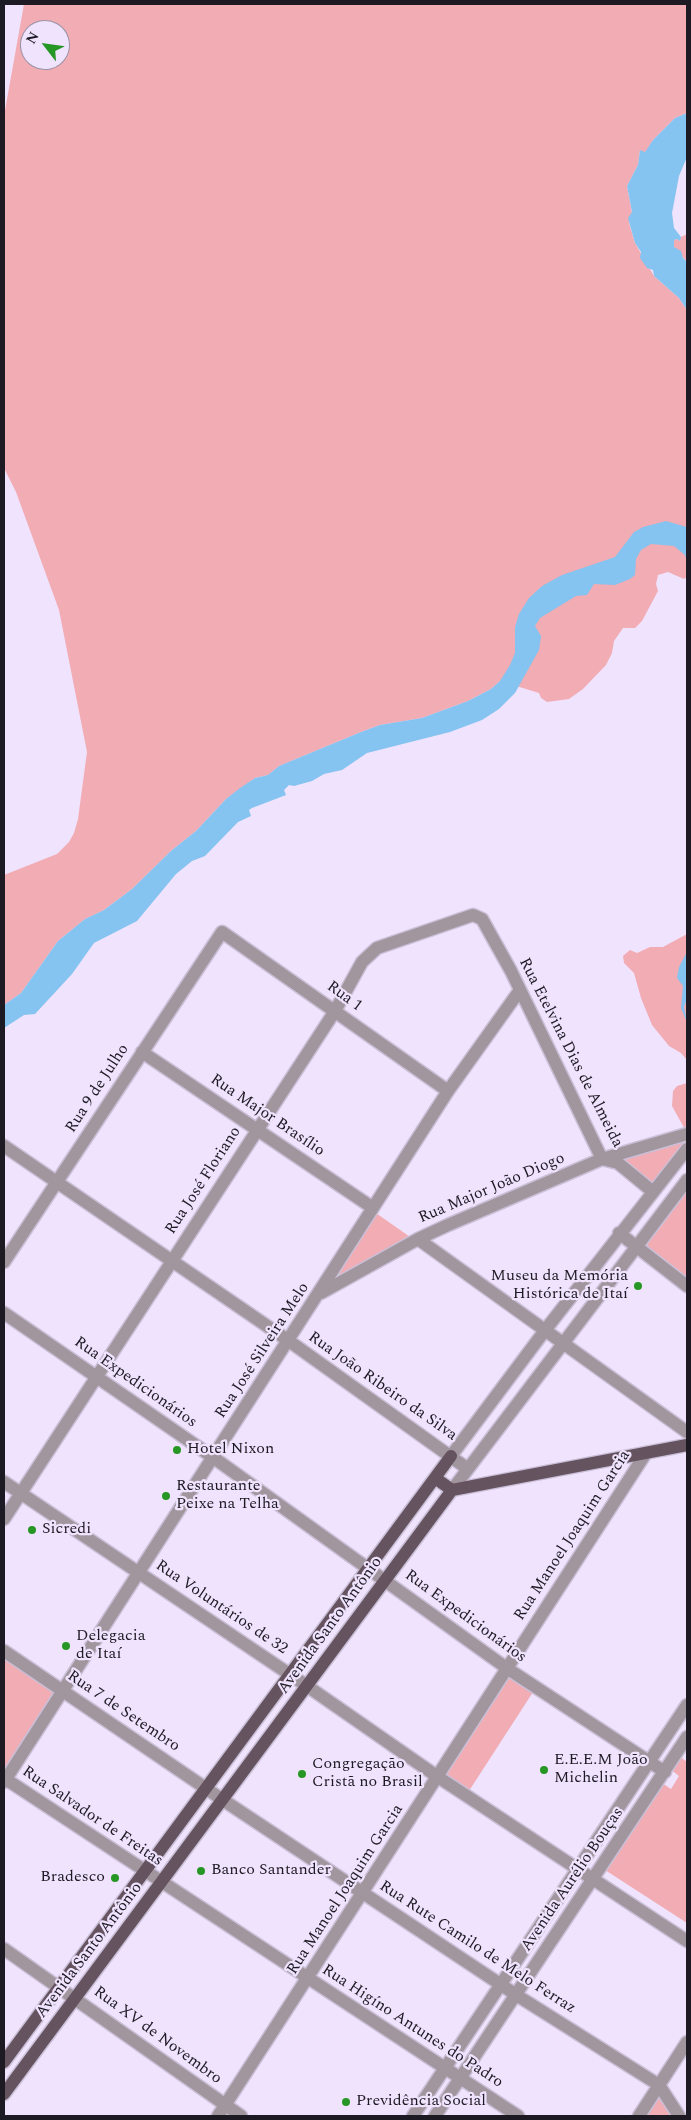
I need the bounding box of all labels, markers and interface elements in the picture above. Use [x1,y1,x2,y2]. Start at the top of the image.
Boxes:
north arrow [20,20,70,70]
text: N [20,28,44,48]
street label: Rua Etelvina Dias de Almeida [514,955,626,1151]
street label: Rua 1 [322,978,366,1016]
street label: Rua 9 de Julho [62,1041,134,1137]
street label: Rua Major Brasílio [206,1071,328,1161]
street label: Rua José Floriano [162,1124,246,1238]
street label: Rua Major João Diogo [416,1150,568,1228]
place label: Museu da Memória Histórica de Itaí [491,1267,628,1305]
street label: Rua José Silveira Melo [212,1280,314,1422]
marker: Museu da Memória Histórica de Itaí [632,1280,644,1292]
street label: Rua João Ribeiro da Silva [304,1328,460,1446]
street label: Rua Expedicionários [70,1333,200,1433]
place label: Hotel Nixon [187,1440,274,1460]
marker: Hotel Nixon [171,1444,183,1456]
street label: Rua Manoel Joaquim Garcia [511,1447,635,1625]
place label: Restaurante Peixe na Telha [176,1477,279,1515]
marker: Restaurante Peixe na Telha [160,1490,172,1502]
place label: Sicredi [42,1520,91,1540]
marker: Sicredi [26,1524,38,1536]
street label: Avenida Santo Antônio [275,1554,387,1698]
street label: Rua Voluntários de 32 [151,1557,291,1659]
street label: Rua Expedicionários [400,1566,530,1668]
place label: Delegacia de Itaí [76,1627,145,1665]
marker: Delegacia de Itaí [60,1640,72,1652]
street label: Rua 7 de Setembro [63,1667,183,1757]
place label: E.E.E.M João Michelin [554,1751,648,1789]
place label: Congregação Cristã no Brasil [312,1755,423,1793]
street label: Rua Salvador de Freitas [18,1763,166,1871]
marker: E.E.E.M João Michelin [538,1764,550,1776]
marker: Congregação Cristã no Brasil [296,1768,308,1780]
street label: Rua Manoel Joaquim Garcia [284,1801,408,1979]
street label: Avenida Aurélio Bouças [518,1804,628,1956]
place label: Banco Santander [211,1861,331,1881]
marker: Banco Santander [195,1865,207,1877]
place label: Bradesco [40,1868,105,1888]
marker: Bradesco [109,1872,121,1884]
street label: Rua Rute Camilo de Melo Ferraz [375,1877,579,2019]
street label: Avenida Santo Antônio [33,1880,147,2022]
street label: Rua Higíno Antunes do Padro [318,1961,506,2093]
street label: Rua XV de Novembro [89,1983,225,2089]
place label: Previdência Social [356,2092,486,2112]
marker: Previdência Social [340,2096,352,2108]

